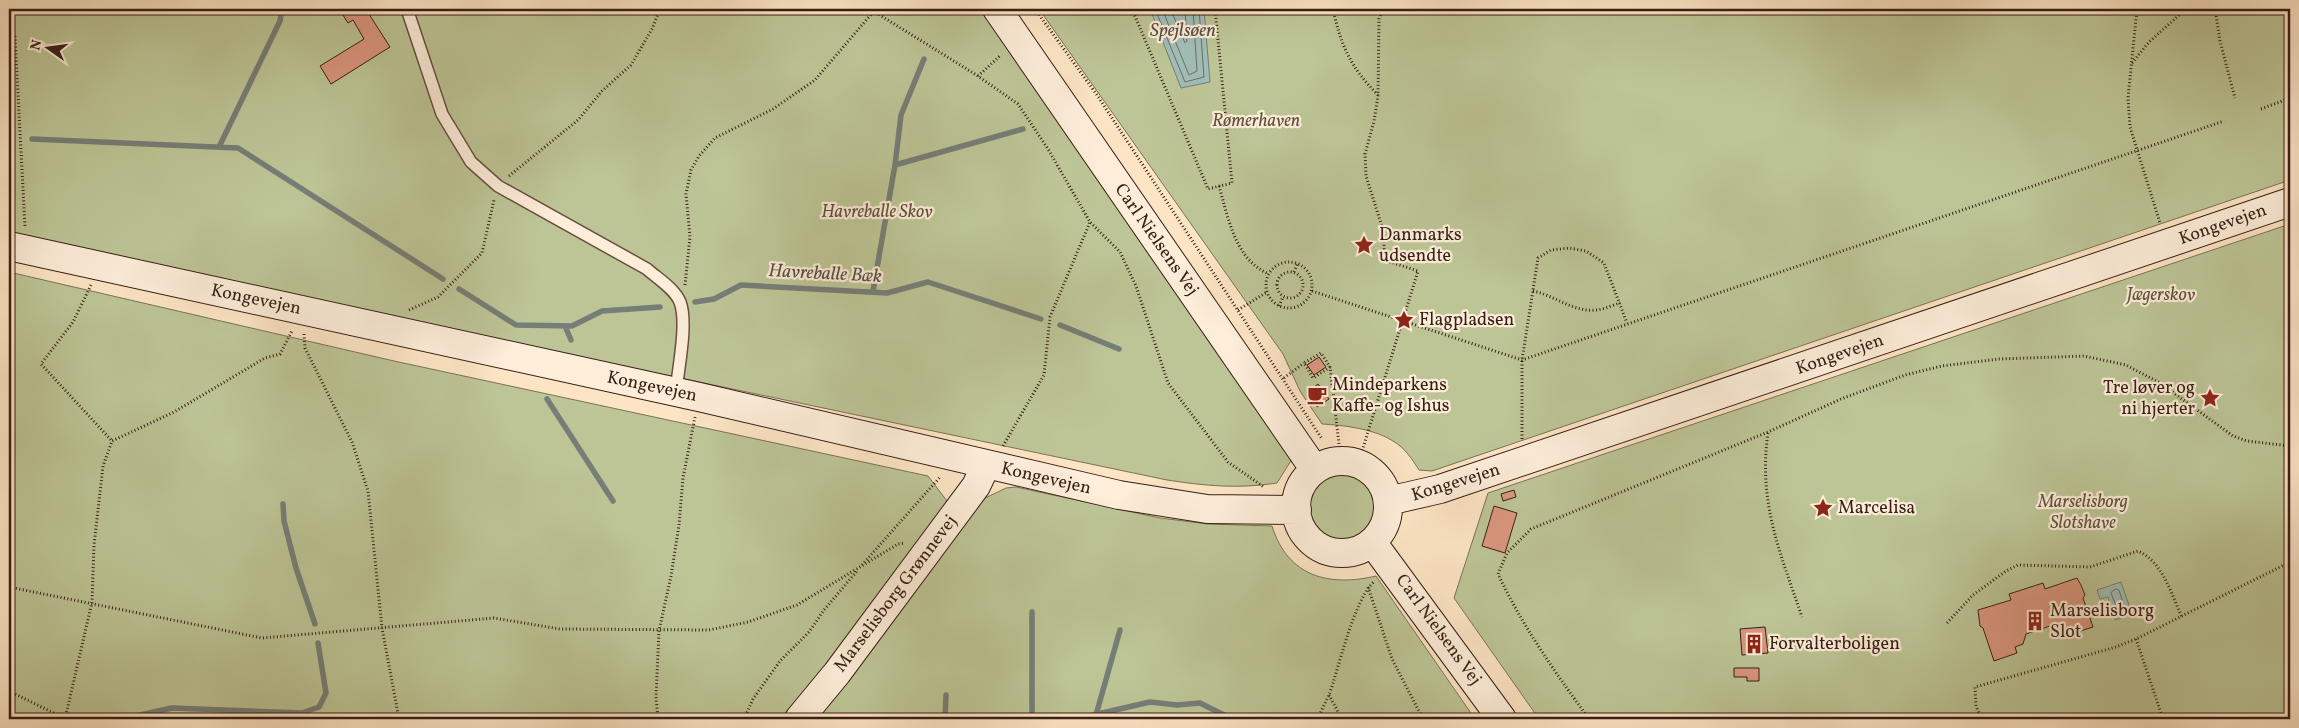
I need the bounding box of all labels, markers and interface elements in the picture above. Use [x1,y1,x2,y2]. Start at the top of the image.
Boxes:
water label: Spejlsøen [1150,18,1216,44]
north arrow [22,22,72,72]
text: N [26,38,47,52]
park label: Rømerhaven [1212,109,1300,134]
street label: Carl Nielsens Vej [1108,179,1204,301]
street label: Kongevejen [2176,198,2271,252]
park label: Havreballe Skov [821,200,933,225]
place label: Danmarks udsendte [1379,223,1462,269]
place icon: Danmarks udsendte [1353,234,1375,256]
water label: Havreballe Bæk [768,258,883,290]
street label: Kongevejen [209,278,304,322]
park label: Jægerskov [2125,283,2195,308]
place label: Flagpladsen [1419,308,1515,333]
place icon: Flagpladsen [1393,309,1415,331]
street label: Kongevejen [1793,328,1888,382]
street label: Kongevejen [605,365,700,409]
place label: Mindeparkens Kaffe- og Ishus [1332,373,1450,419]
place label: Tre løver og ni hjerter [2103,376,2195,422]
cafe icon: Mindeparkens Kaffe- og Ishus [1306,384,1328,406]
place icon: Tre løver og ni hjerter [2199,387,2221,409]
street label: Kongevejen [999,457,1094,502]
street label: Kongevejen [1409,458,1504,508]
park label: Marselisborg Slotshave [2037,490,2128,536]
place label: Marcelisa [1838,496,1915,521]
place icon: Marcelisa [1812,497,1834,519]
street label: Marselisborg Grønnevej [829,510,963,678]
street label: Carl Nielsens Vej [1389,569,1487,691]
place label: Marselisborg Slot [2050,599,2154,645]
building icon: Marselisborg Slot [2024,610,2046,632]
place label: Forvalterboligen [1769,632,1900,657]
building icon: Forvalterboligen [1743,633,1765,655]

